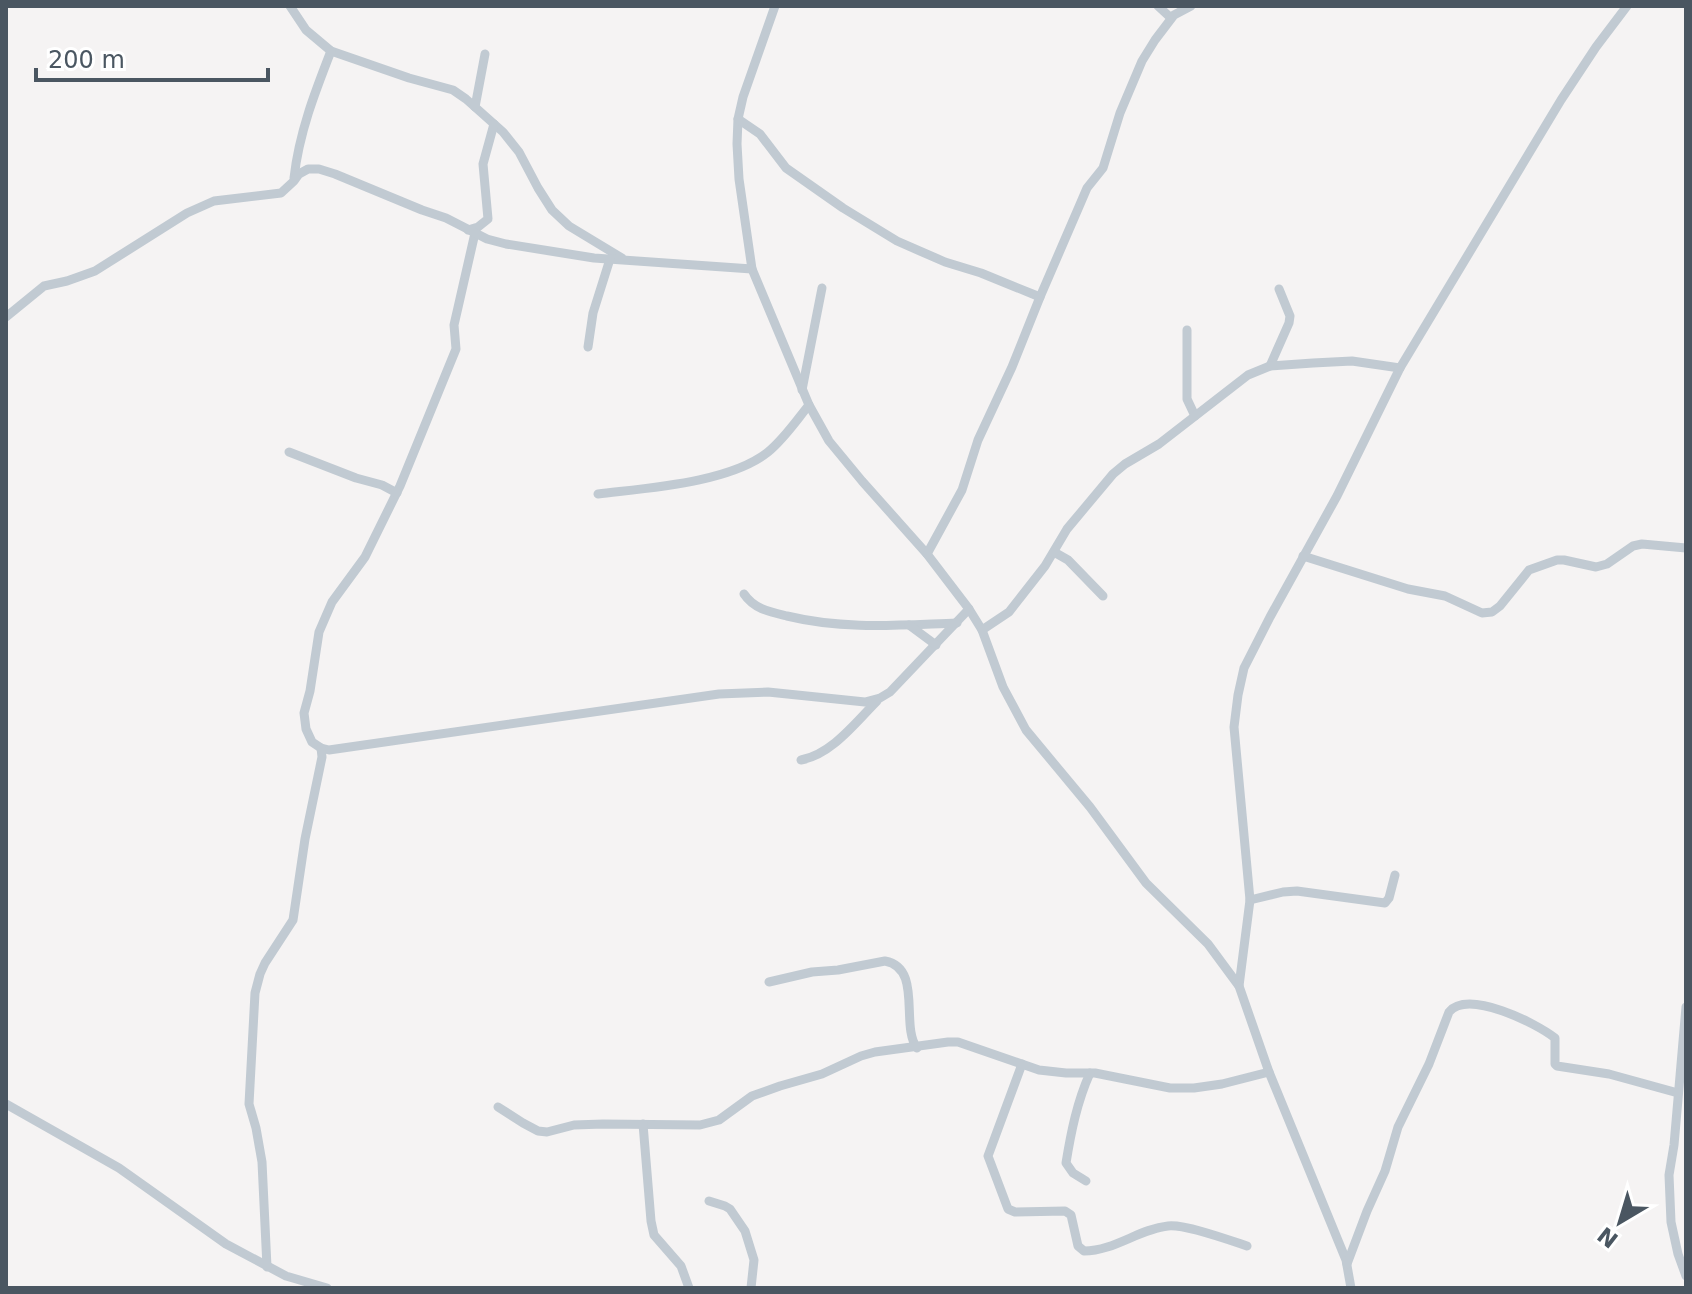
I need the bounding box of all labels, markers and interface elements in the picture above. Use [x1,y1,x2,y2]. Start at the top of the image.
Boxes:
scale bar [36,32,268,82]
text: 200 m [48,46,125,74]
north arrow [1580,1182,1660,1262]
text: N [1593,1222,1623,1253]

